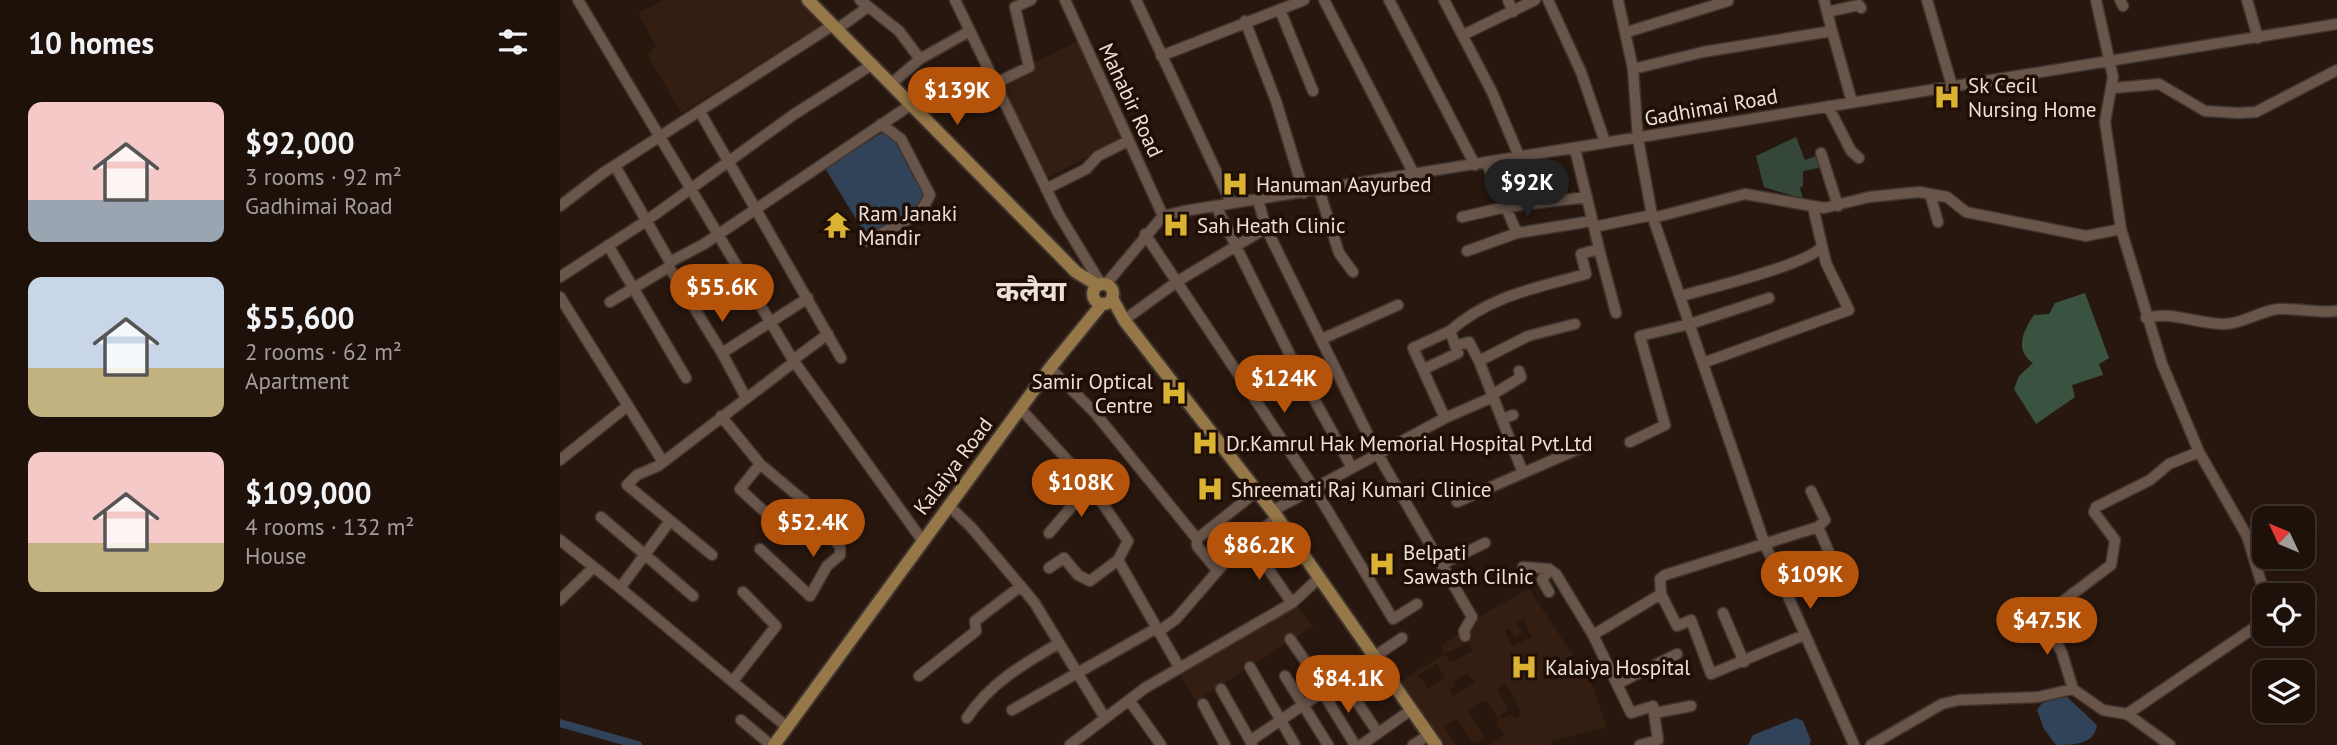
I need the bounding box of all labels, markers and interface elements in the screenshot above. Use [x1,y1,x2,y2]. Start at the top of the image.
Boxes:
text: 10 homes [28,23,154,62]
icon: filters [494,23,532,61]
street label: Mahabir Road [1093,39,1169,161]
pin: $139K [908,68,1006,127]
place label: Sk Cecil Nursing Home [1968,72,2097,123]
text: $139K [924,75,990,104]
street label: Gadhimai Road [1642,82,1780,132]
hospital icon: Sk Cecil Nursing Home [1932,82,1962,112]
text: $92,000 [245,123,355,162]
icon: home [84,130,168,214]
pin: $92K [1486,160,1568,219]
text: 3 rooms · 92 m² [245,162,402,191]
text: $92K [1500,167,1554,196]
hospital icon: Hanuman Aayurbed [1220,169,1250,199]
place label: Hanuman Aayurbed [1256,171,1431,198]
text: Gadhimai Road [245,191,393,220]
place label: Ram Janaki Mandir [858,200,957,251]
temple icon: Ram Janaki Mandir [822,210,852,240]
hospital icon: Sah Heath Clinic [1161,210,1191,240]
place label: Sah Heath Clinic [1197,212,1345,239]
pin: $55.6K [665,264,779,324]
text: $55.6K [686,272,758,301]
district label: कलैया [996,272,1067,309]
text: $55,600 [245,298,355,337]
icon: home [84,305,168,389]
text: 2 rooms · 62 m² [245,337,402,366]
pin: $124K [1235,356,1333,415]
text: $124K [1251,363,1317,392]
text: Apartment [245,366,349,395]
place label: Samir Optical Centre [1032,368,1153,419]
hospital icon: Samir Optical Centre [1159,378,1189,408]
street label: Kalaiya Road [908,412,998,520]
hospital icon: Dr.Kamrul Hak Memorial Hospital Pvt.Ltd [1190,428,1220,458]
place label: Dr.Kamrul Hak Memorial Hospital Pvt.Ltd [1226,430,1593,457]
pin: $108K [1032,460,1130,519]
text: $108K [1048,467,1114,496]
text: $109,000 [245,473,372,512]
hospital icon: Shreemati Raj Kumari Clinice [1195,474,1225,504]
place label: Shreemati Raj Kumari Clinice [1231,476,1492,503]
icon: home [84,480,168,564]
pin: $52.4K [756,500,870,559]
north arrow [2252,506,2315,569]
map controls [2252,506,2315,723]
text: $52.4K [777,507,849,536]
text: 4 rooms · 132 m² [245,512,414,541]
pin: $86.2K [1202,522,1316,582]
text: $86.2K [1223,530,1295,559]
place label: Belpati Sawasth Cilnic [1403,539,1534,590]
text: House [245,541,307,570]
hospital icon: Belpati Sawasth Cilnic [1367,549,1397,579]
pin: $109K [1761,552,1859,611]
text: $109K [1777,559,1843,588]
button: locate [2252,583,2315,646]
pin: $47.5K [1990,598,2104,657]
text: $47.5K [2012,605,2082,634]
hospital icon: Kalaiya Hospital [1509,652,1539,682]
place label: Kalaiya Hospital [1545,654,1691,681]
pin: $84.1K [1291,656,1405,715]
button: layers [2252,660,2315,723]
text: $84.1K [1312,663,1384,692]

